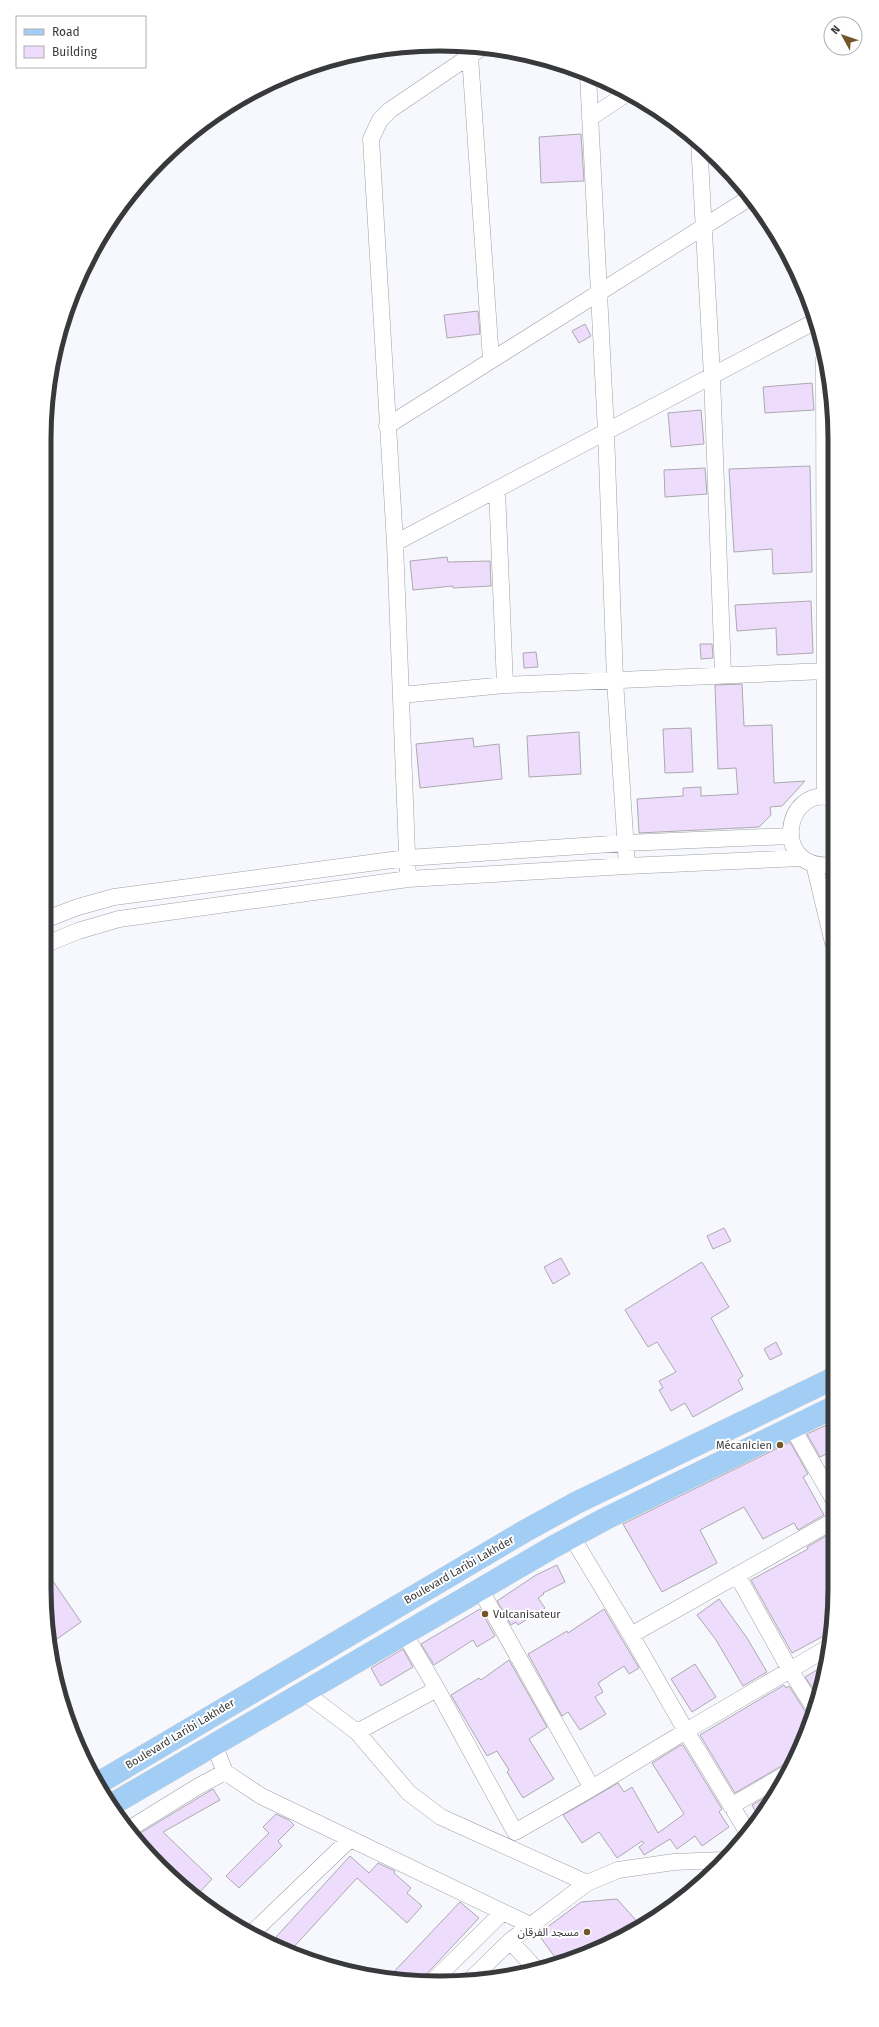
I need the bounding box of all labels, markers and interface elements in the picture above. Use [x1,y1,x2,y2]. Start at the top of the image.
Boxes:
legend [16,16,146,68]
north arrow [823,16,863,56]
text: N [828,23,843,37]
text: Road [52,25,80,39]
text: Building [52,45,98,59]
place label: Mécanicien [716,1439,772,1452]
marker: Mécanicien [775,1440,785,1450]
street label: Boulevard Laribi Lakhder [402,1533,517,1607]
place label: Vulcanisateur [493,1608,561,1621]
marker: Vulcanisateur [480,1609,490,1619]
street label: Boulevard Laribi Lakhder [123,1696,237,1772]
place label: مسجد الفرقان [517,1926,579,1939]
marker: مسجد الفرقان [582,1927,592,1937]

